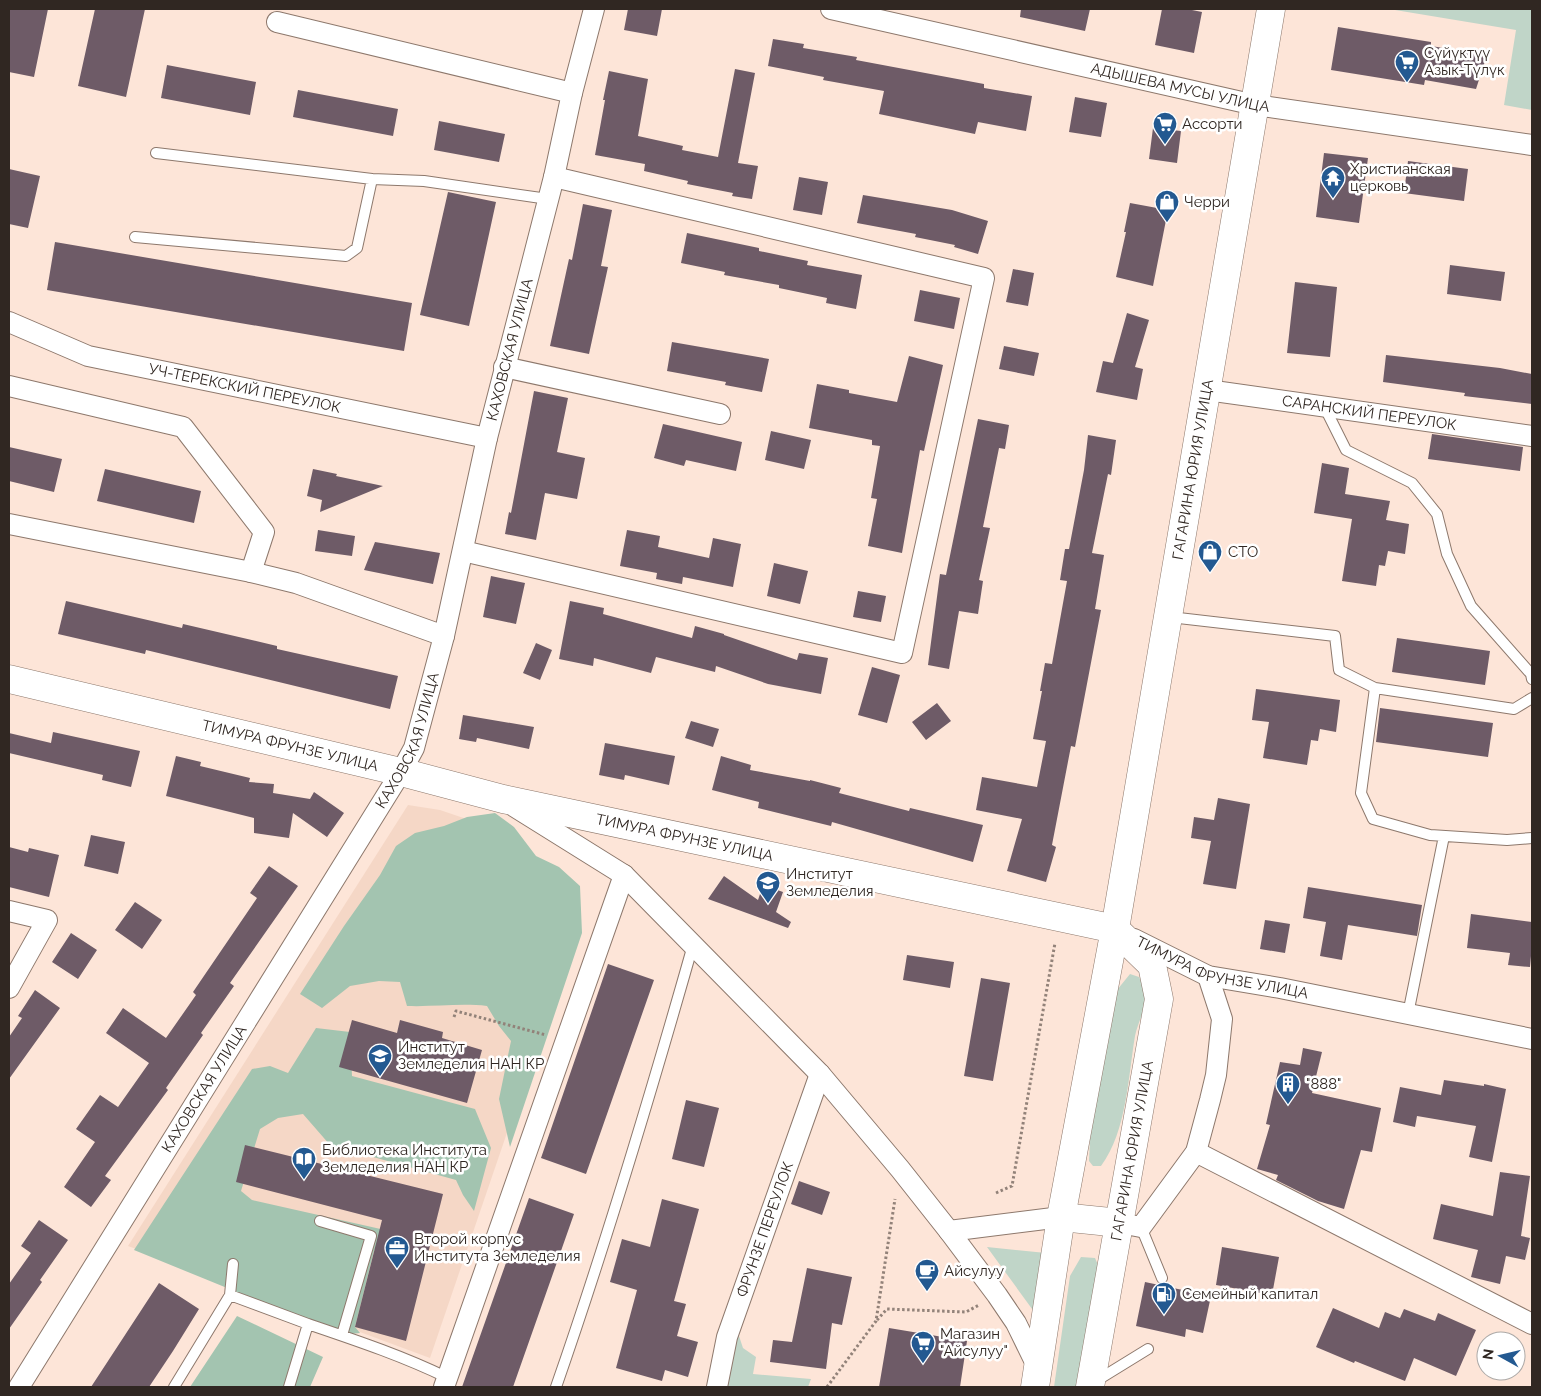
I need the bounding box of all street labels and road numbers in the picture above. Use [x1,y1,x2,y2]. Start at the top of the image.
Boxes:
street label: АДЫШЕВА МУСЫ УЛИЦА [1089,59,1271,116]
street label: КАХОВСКАЯ УЛИЦА [483,277,537,423]
street label: УЧ-ТЕРЕКСКИЙ ПЕРЕУЛОК [147,360,343,417]
street label: ГАГАРИНА ЮРИЯ УЛИЦА [1169,378,1217,561]
street label: САРАНСКИЙ ПЕРЕУЛОК [1281,392,1458,434]
street label: КАХОВСКАЯ УЛИЦА [372,670,443,812]
street label: ТИМУРА ФРУНЗЕ УЛИЦА [200,716,380,775]
street label: ТИМУРА ФРУНЗЕ УЛИЦА [594,810,775,865]
street label: ТИМУРА ФРУНЗЕ УЛИЦА [1133,933,1310,1003]
street label: КАХОВСКАЯ УЛИЦА [158,1022,250,1156]
street label: ГАГАРИНА ЮРИЯ УЛИЦА [1107,1059,1157,1242]
street label: ФРУНЗЕ ПЕРЕУЛОК [733,1159,797,1300]

